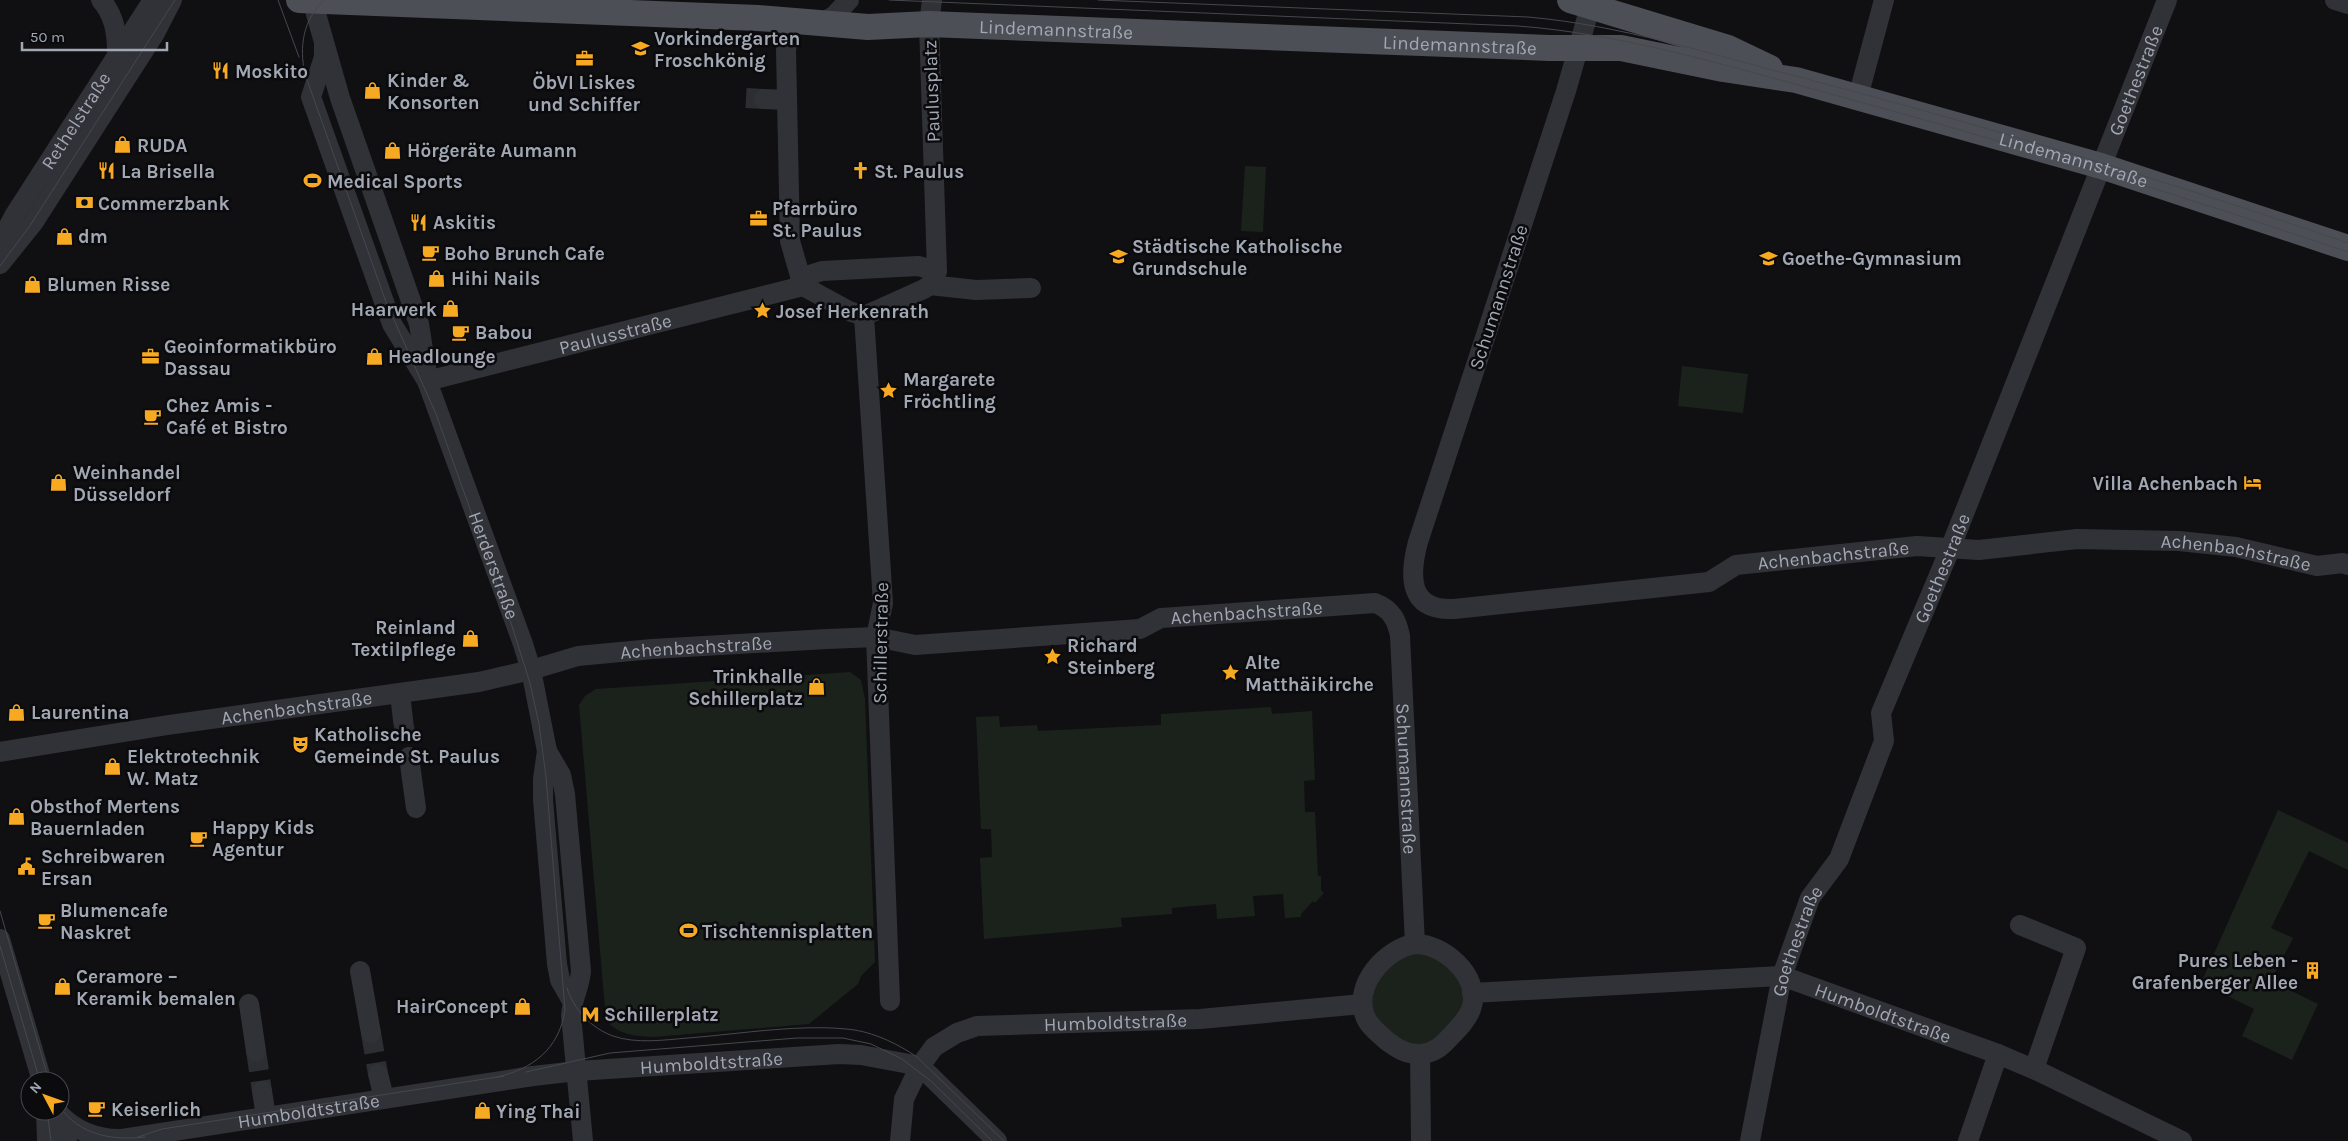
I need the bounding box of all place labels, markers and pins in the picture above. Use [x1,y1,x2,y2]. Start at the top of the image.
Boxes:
place label: Vorkindergarten Froschkönig [654,28,800,72]
school or university icon: Vorkindergarten Froschkönig [630,39,650,59]
office icon: ÖbVI Liskes und Schiffer [574,49,594,69]
restaurant icon: Moskito [211,61,231,81]
place label: Moskito [235,61,308,83]
place label: Kinder & Konsorten [387,70,480,114]
place label: ÖbVI Liskes und Schiffer [528,71,641,116]
shop icon: Kinder & Konsorten [363,81,383,101]
shop icon: RUDA [113,135,133,155]
place label: RUDA [137,135,187,157]
shop icon: Hörgeräte Aumann [383,140,403,160]
place label: Hörgeräte Aumann [407,140,577,162]
restaurant icon: La Brisella [97,161,117,181]
place label: La Brisella [121,161,215,183]
church icon: St. Paulus [850,161,870,181]
place label: St. Paulus [874,161,964,183]
sports icon: Medical Sports [303,171,323,191]
place label: Medical Sports [327,171,463,193]
bank icon: Commerzbank [74,193,94,213]
place label: Commerzbank [98,193,230,215]
place label: Pfarrbüro St. Paulus [772,198,862,242]
office icon: Pfarrbüro St. Paulus [748,209,768,229]
restaurant icon: Askitis [409,212,429,232]
place label: Askitis [433,212,496,234]
shop icon: dm [54,226,74,246]
place label: dm [78,226,108,248]
place label: Städtische Katholische Grundschule [1132,236,1343,280]
cafe icon: Boho Brunch Cafe [420,243,440,263]
place label: Boho Brunch Cafe [444,243,605,265]
school or university icon: Städtische Katholische Grundschule [1108,247,1128,267]
school or university icon: Goethe-Gymnasium [1758,248,1778,268]
place label: Goethe-Gymnasium [1782,248,1962,270]
shop icon: Hihi Nails [427,268,447,288]
place label: Hihi Nails [451,268,540,290]
shop icon: Blumen Risse [23,274,43,294]
place label: Blumen Risse [47,274,170,296]
place label: Haarwerk [351,299,437,321]
shop icon: Haarwerk [441,299,461,319]
place icon: Josef Herkenrath [752,301,772,321]
place label: Josef Herkenrath [776,301,929,323]
cafe icon: Babou [451,322,471,342]
place label: Babou [475,322,533,344]
place label: Geoinformatikbüro Dassau [164,336,337,380]
shop icon: Headlounge [364,346,384,366]
place label: Headlounge [388,346,496,368]
office icon: Geoinformatikbüro Dassau [140,347,160,367]
place label: Margarete Fröchtling [903,369,996,413]
place icon: Margarete Fröchtling [879,380,899,400]
place label: Chez Amis - Café et Bistro [166,395,288,439]
cafe icon: Chez Amis - Café et Bistro [142,406,162,426]
place label: Weinhandel Düsseldorf [73,462,181,506]
shop icon: Weinhandel Düsseldorf [49,473,69,493]
place label: Villa Achenbach [2092,473,2238,495]
hotel icon: Villa Achenbach [2242,473,2262,493]
place label: Reinland Textilpflege [352,617,456,661]
shop icon: Reinland Textilpflege [460,628,480,648]
place label: Richard Steinberg [1067,635,1155,679]
place icon: Richard Steinberg [1043,646,1063,666]
place label: Alte Matthäikirche [1245,652,1374,696]
place icon: Alte Matthäikirche [1221,663,1241,683]
place label: Trinkhalle Schillerplatz [688,666,803,710]
shop icon: Trinkhalle Schillerplatz [807,677,827,697]
shop icon: Laurentina [7,702,27,722]
place label: Laurentina [31,702,129,724]
place label: Katholische Gemeinde St. Paulus [314,724,500,768]
theatre icon: Katholische Gemeinde St. Paulus [290,735,310,755]
place label: Elektrotechnik W. Matz [127,746,260,790]
shop icon: Elektrotechnik W. Matz [103,757,123,777]
place label: Obsthof Mertens Bauernladen [30,796,180,840]
shop icon: Obsthof Mertens Bauernladen [6,807,26,827]
place label: Happy Kids Agentur [212,817,314,861]
cafe icon: Happy Kids Agentur [188,828,208,848]
place label: Schreibwaren Ersan [41,846,165,890]
public building icon: Schreibwaren Ersan [17,857,37,877]
place label: Blumencafe Naskret [60,900,168,944]
cafe icon: Blumencafe Naskret [36,911,56,931]
sports icon: Tischtennisplatten [678,921,698,941]
place label: Tischtennisplatten [702,921,873,943]
place label: Pures Leben - Grafenberger Allee [2132,950,2298,994]
building icon: Pures Leben - Grafenberger Allee [2302,961,2322,981]
place label: Ceramore – Keramik bemalen [76,966,236,1010]
shop icon: Ceramore – Keramik bemalen [52,977,72,997]
place label: HairConcept [396,996,508,1018]
shop icon: HairConcept [512,996,532,1016]
metro station icon: Schillerplatz [580,1004,600,1024]
place label: Schillerplatz [604,1004,719,1026]
cafe icon: Keiserlich [87,1099,107,1119]
place label: Keiserlich [111,1099,201,1121]
shop icon: Ying Thai [472,1101,492,1121]
place label: Ying Thai [496,1101,580,1123]

